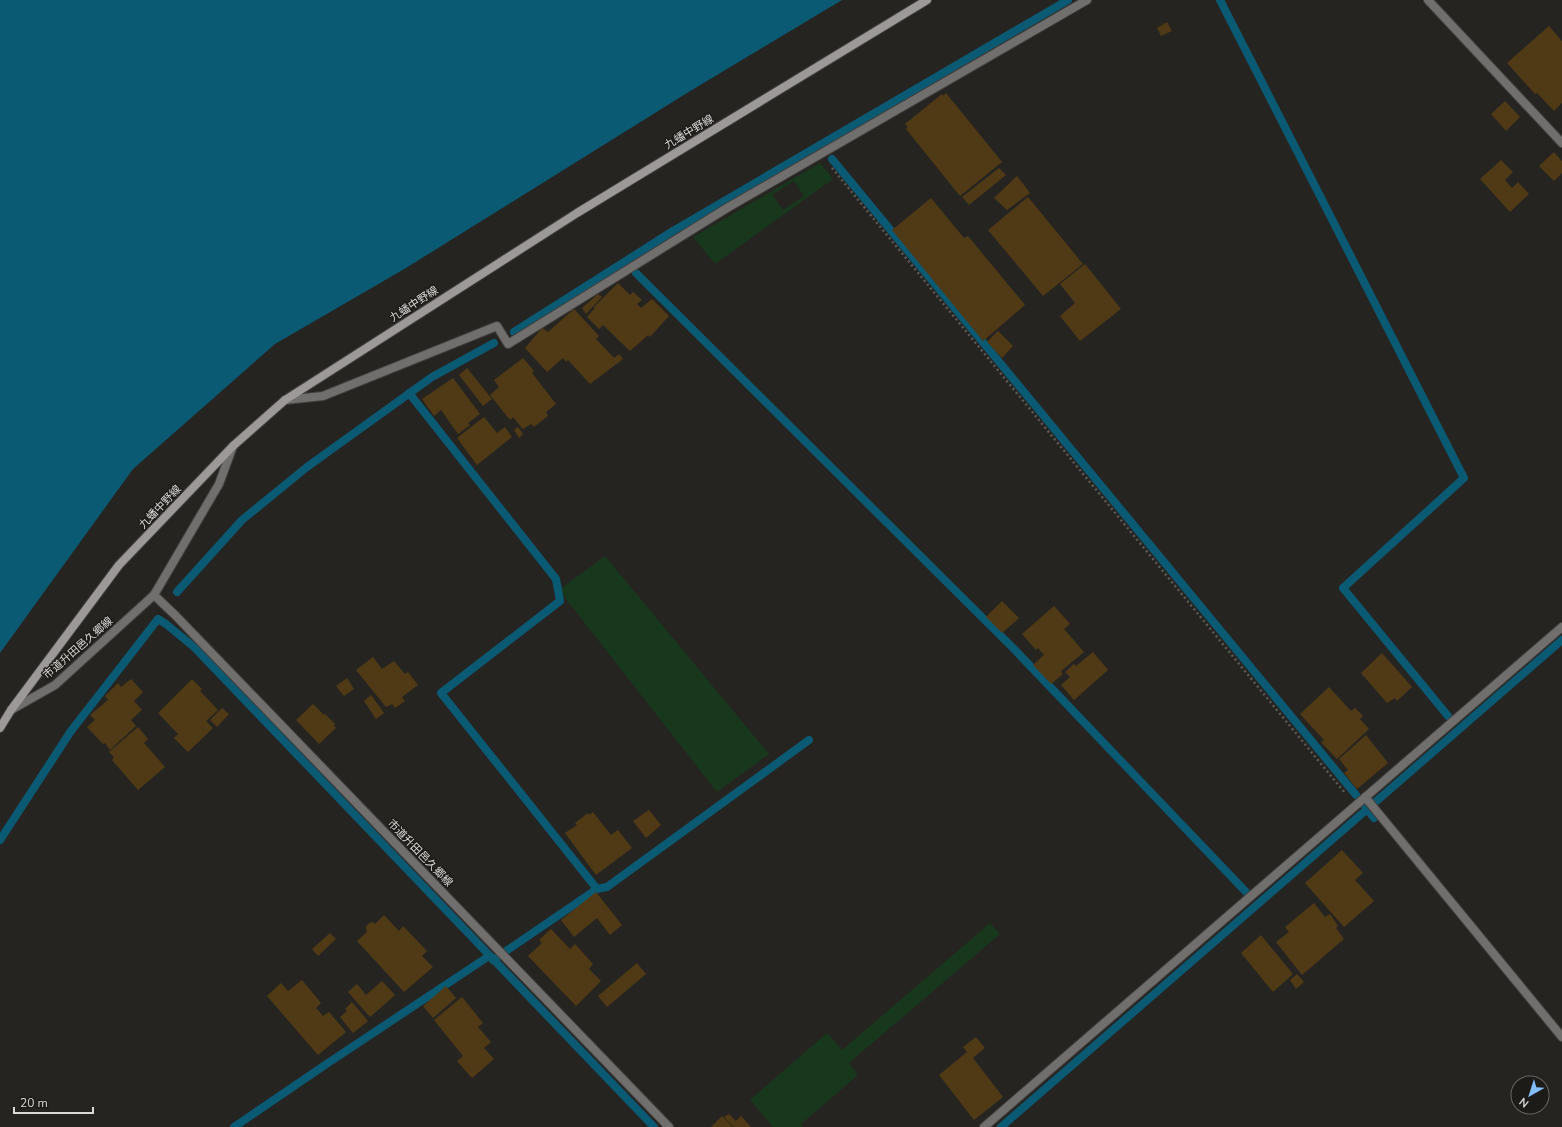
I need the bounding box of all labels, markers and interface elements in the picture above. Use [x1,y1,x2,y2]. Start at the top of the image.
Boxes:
street label: 九蟠中野線 [662,111,716,153]
street label: 九蟠中野線 [387,283,441,325]
street label: 九蟠中野線 [136,482,184,532]
street label: 市道升田邑久郷線 [40,613,116,683]
street label: 市道升田邑久郷線 [384,816,456,890]
north arrow [1510,1075,1550,1115]
scale bar [14,1089,93,1115]
text: N [1516,1094,1532,1111]
text: 20 m [20,1095,48,1111]

